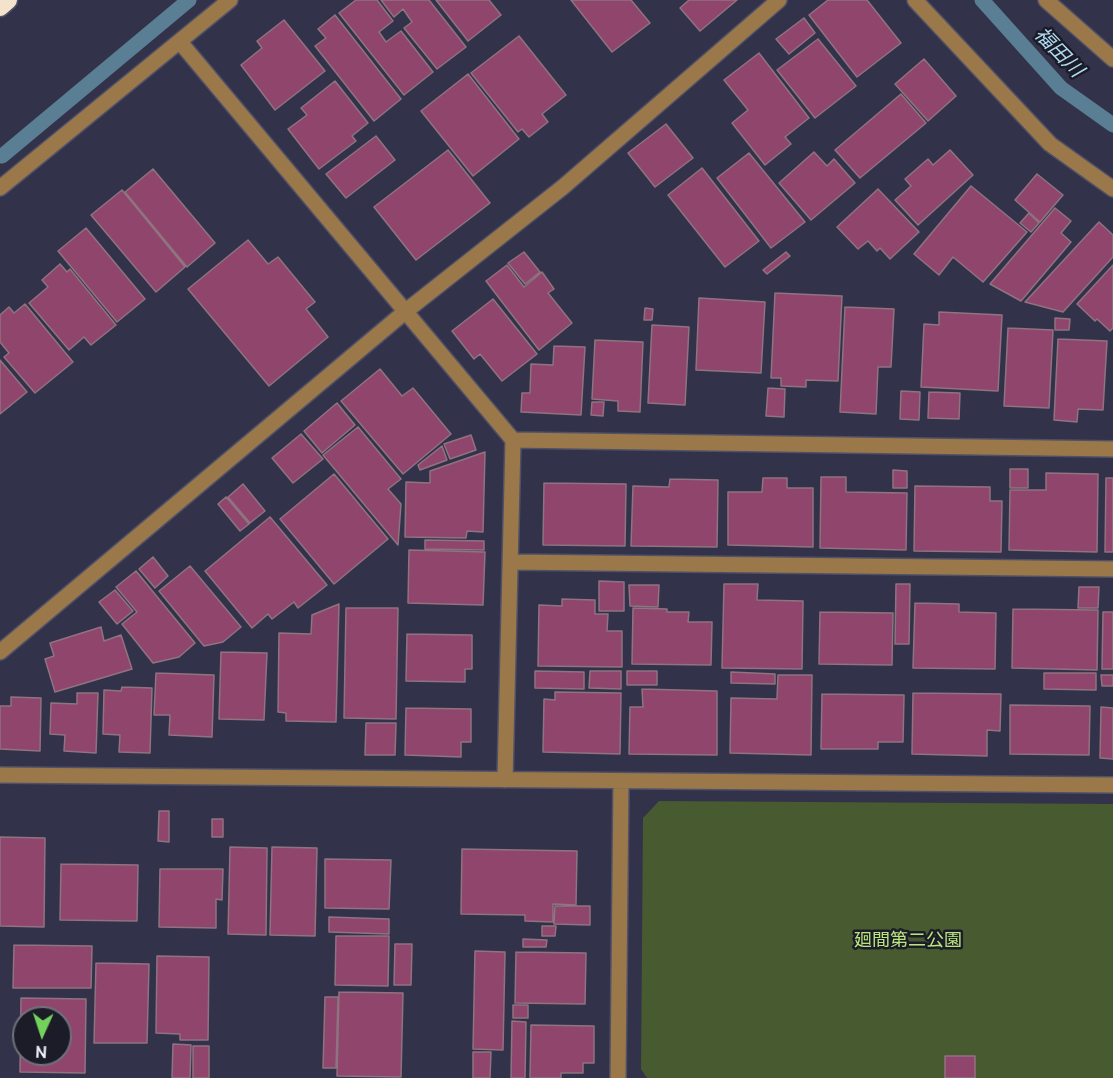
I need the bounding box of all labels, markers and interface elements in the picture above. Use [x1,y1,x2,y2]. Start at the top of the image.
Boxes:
water label: 福田川 [1030,22,1088,82]
park label: 廻間第二公園 [854,929,962,951]
north arrow [12,1006,72,1066]
text: N [35,1043,48,1061]

